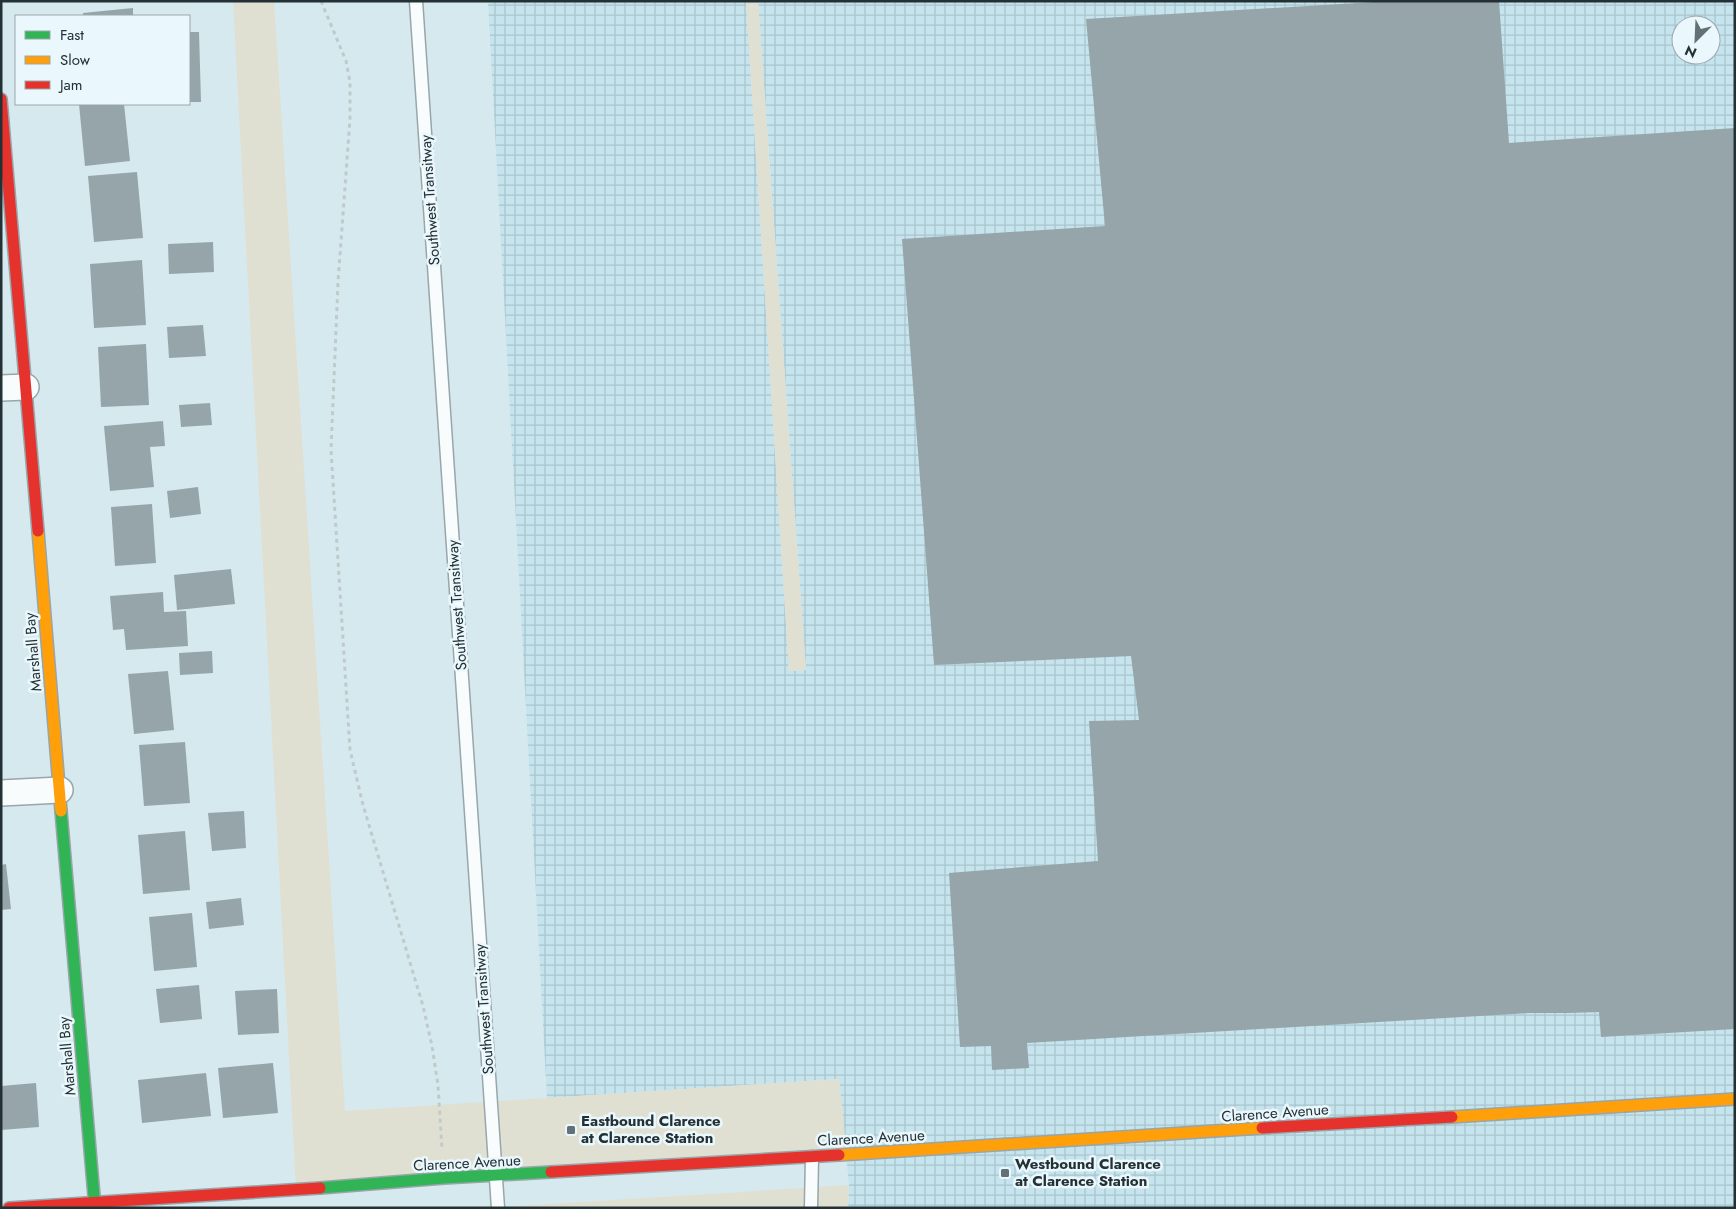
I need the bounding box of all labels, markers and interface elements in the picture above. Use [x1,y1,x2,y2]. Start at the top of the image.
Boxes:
legend [15,15,190,105]
north arrow [1671,15,1721,65]
text: Fast [60,24,84,46]
text: N [1682,40,1700,63]
text: Slow [60,49,91,71]
text: Jam [58,74,83,96]
street label: Southwest Transitway [414,133,446,266]
street label: Southwest Transitway [441,538,473,671]
street label: Marshall Bay [19,611,47,692]
street label: Southwest Transitway [468,942,500,1075]
street label: Marshall Bay [53,1015,81,1096]
street label: Clarence Avenue [1221,1098,1330,1128]
place label: Eastbound Clarence at Clarence Station [581,1110,721,1149]
marker: Eastbound Clarence at Clarence Station [565,1124,577,1136]
street label: Clarence Avenue [817,1124,926,1152]
street label: Clarence Avenue [413,1149,522,1177]
place label: Westbound Clarence at Clarence Station [1015,1153,1161,1192]
marker: Westbound Clarence at Clarence Station [999,1167,1011,1179]

